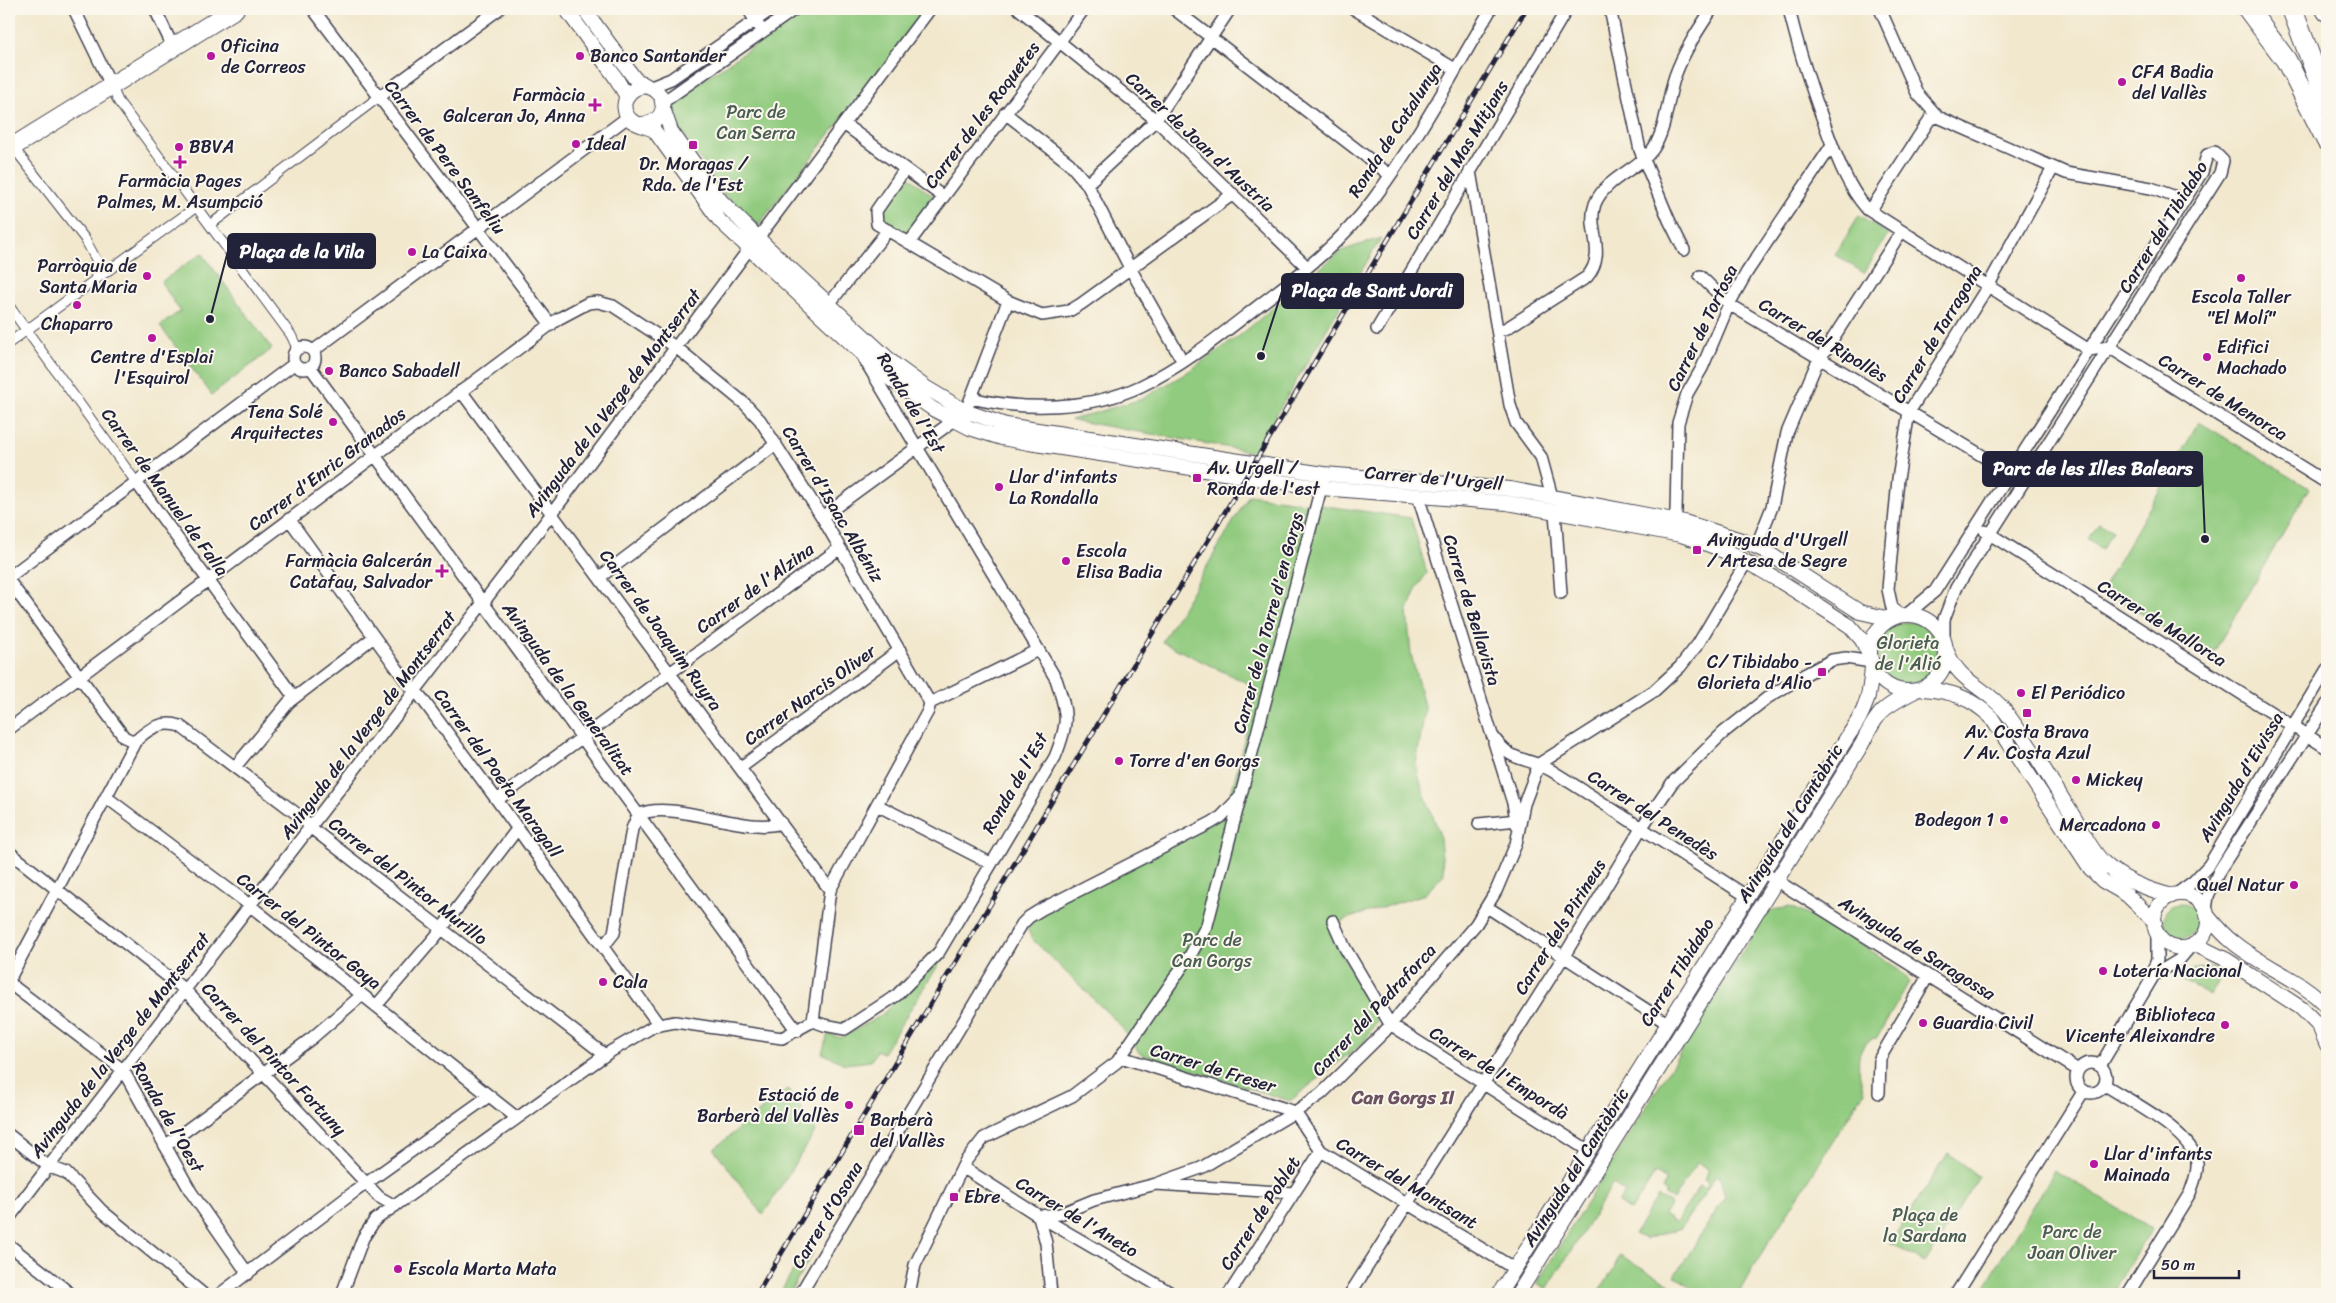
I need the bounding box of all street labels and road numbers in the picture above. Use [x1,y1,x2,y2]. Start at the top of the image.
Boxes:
street label: Carrer de les Roquetes [916,34,1049,196]
street label: Ronda de Catalunya [1339,56,1451,204]
street label: Carrer de Joan d'Austria [1118,64,1283,221]
street label: Carrer de Pere Sanfeliu [376,72,514,242]
street label: Carrer del Mas Mitjans [1397,73,1518,246]
street label: Carrer del Tibidabo [2109,154,2217,300]
street label: Carrer de Tarragona [1883,258,1991,410]
street label: Carrer de Tortosa [1657,259,1747,397]
street label: Avinguda de la Verge de Montserrat [515,281,710,525]
street label: Carrer del Ripollès [1752,289,1894,392]
street label: Carrer de Menorca [2152,344,2294,450]
street label: Ronda de l'Est [868,346,954,460]
street label: Carrer d'Enric Granados [241,398,414,539]
street label: Carrer de Manuel de Falla [93,401,237,583]
street label: Carrer d'Isaac Albéniz [773,419,893,589]
street label: Carrer de l'Urgell [1363,456,1505,500]
street label: Carrer de la Torre d'en Gorgs [1223,508,1313,737]
street label: Carrer de Bellavista [1434,530,1510,690]
street label: Carrer de l'Alzina [689,533,822,642]
street label: Carrer de Joaquim Ruyra [591,542,731,718]
street label: Carrer de Mallorca [2091,570,2233,676]
street label: Avinguda de la Generalitat [493,594,642,783]
street label: Avinguda de la Verge de Montserrat [270,603,465,847]
street label: Carrer Narcis Oliver [737,635,884,754]
street label: Carrer del Poeta Maragall [425,681,571,866]
street label: Avinguda d'Eivissa [2189,706,2293,849]
street label: Ronda de l'Est [973,725,1058,840]
street label: Avinguda del Cantàbric [1727,737,1852,910]
street label: Carrer del Penedès [1581,761,1725,870]
street label: Carrer del Pintor Murillo [321,808,495,954]
street label: Carrer dels Pirineus [1505,852,1615,1001]
street label: Carrer del Pintor Goya [229,864,389,998]
street label: Avinguda de Saragossa [1831,886,2003,1010]
street label: Carrer Tibidabo [1631,911,1723,1033]
street label: Avinguda de la Verge de Montserrat [21,924,219,1166]
street label: Carrer del Pedraforca [1303,936,1445,1084]
street label: Carrer del Pintor Fortuny [194,974,355,1144]
street label: Carrer de l'Empordà [1423,1017,1575,1129]
street label: Carrer de Freser [1146,1034,1281,1103]
street label: Ronda de l'Oest [123,1055,213,1179]
street label: Avinguda del Cantàbric [1513,1081,1638,1254]
street label: Carrer del Montsant [1330,1128,1484,1238]
street label: Carrer de Poblet [1211,1149,1309,1277]
street label: Carrer d'Osona [782,1154,872,1275]
street label: Carrer de l'Aneto [1009,1168,1145,1266]

